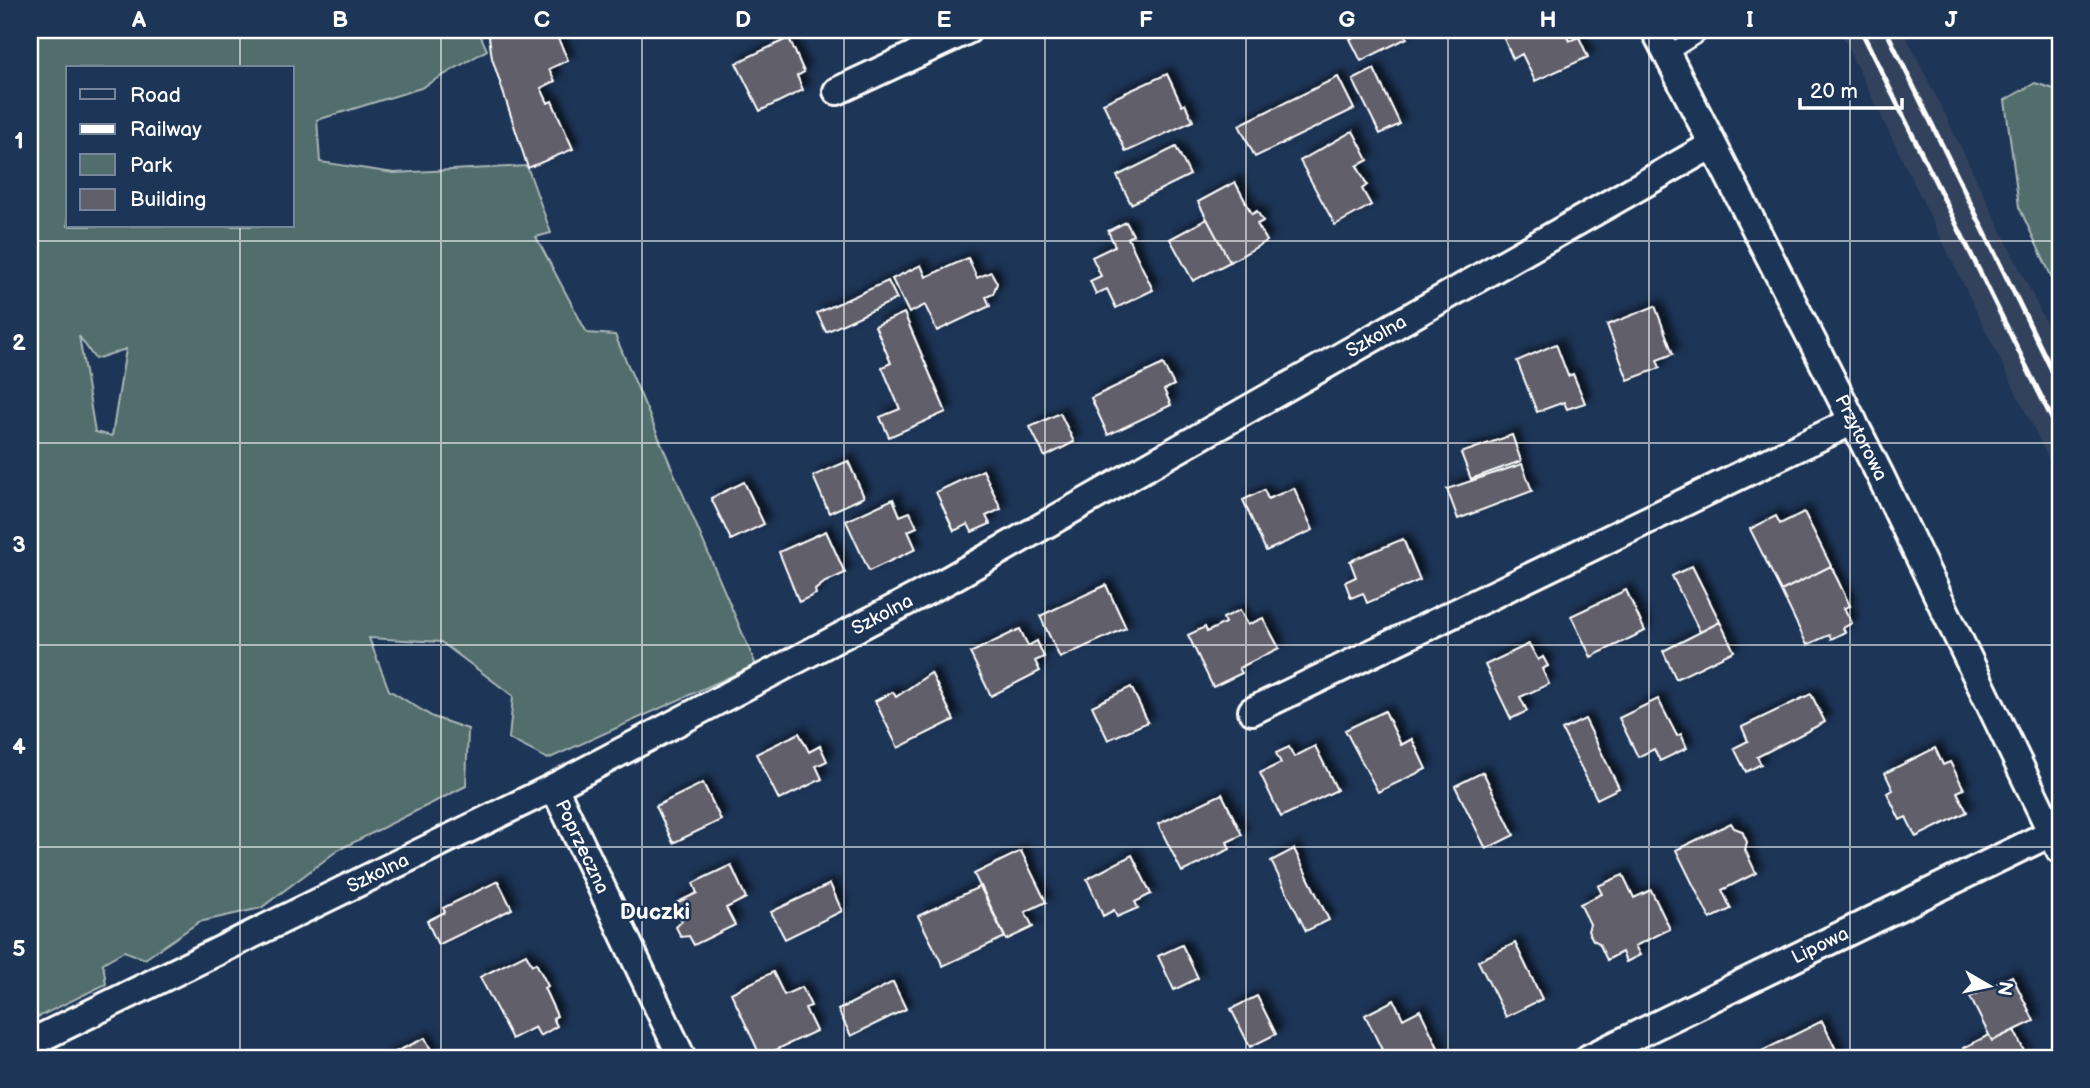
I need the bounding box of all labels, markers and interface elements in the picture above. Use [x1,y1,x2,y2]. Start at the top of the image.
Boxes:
text: A [131,6,147,34]
text: B [332,6,348,34]
text: C [534,6,550,34]
text: D [735,6,751,34]
text: E [937,6,952,34]
text: F [1139,6,1153,34]
text: G [1339,6,1356,34]
text: H [1539,6,1557,34]
text: I [1746,6,1754,34]
text: J [1945,6,1958,34]
legend [66,66,294,228]
scale bar [1800,66,1901,110]
text: 20 m [1810,79,1858,104]
text: Road [130,83,181,108]
text: Railway [130,117,202,142]
text: 1 [14,127,24,155]
text: Park [130,153,173,178]
text: Building [130,187,206,212]
street label: Szkolna [1342,310,1411,363]
text: 2 [12,329,26,357]
street label: Przytorowa [1830,391,1893,485]
text: 3 [12,531,26,559]
street label: Szkolna [848,589,917,640]
text: 4 [12,733,26,761]
street label: Poprzeczna [550,796,614,897]
street label: Szkolna [343,848,412,898]
district label: Duczki [620,898,690,926]
street label: Lipowa [1788,922,1852,969]
text: 5 [12,935,26,963]
north arrow [1954,951,2024,1021]
text: N [1992,980,2017,997]

